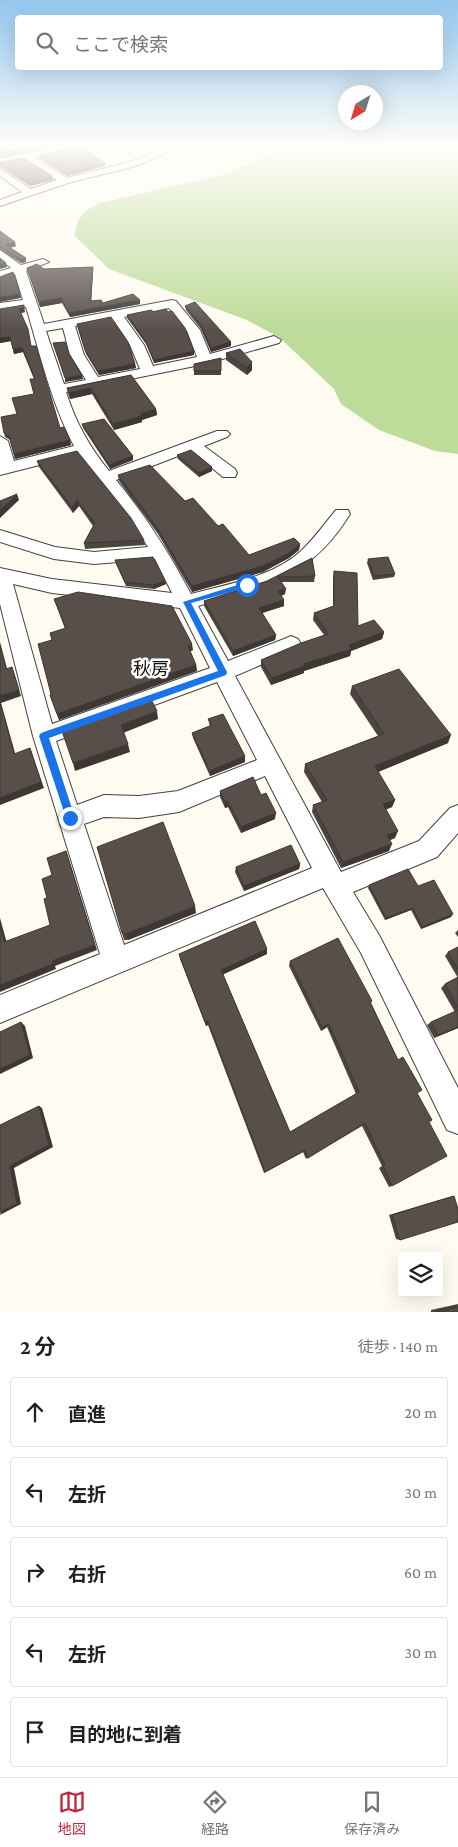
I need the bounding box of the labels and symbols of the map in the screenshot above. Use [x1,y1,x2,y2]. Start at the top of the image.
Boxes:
north arrow [338,85,383,130]
route start [236,574,259,597]
district label: 秋房 [133,659,169,679]
route end [59,807,82,830]

